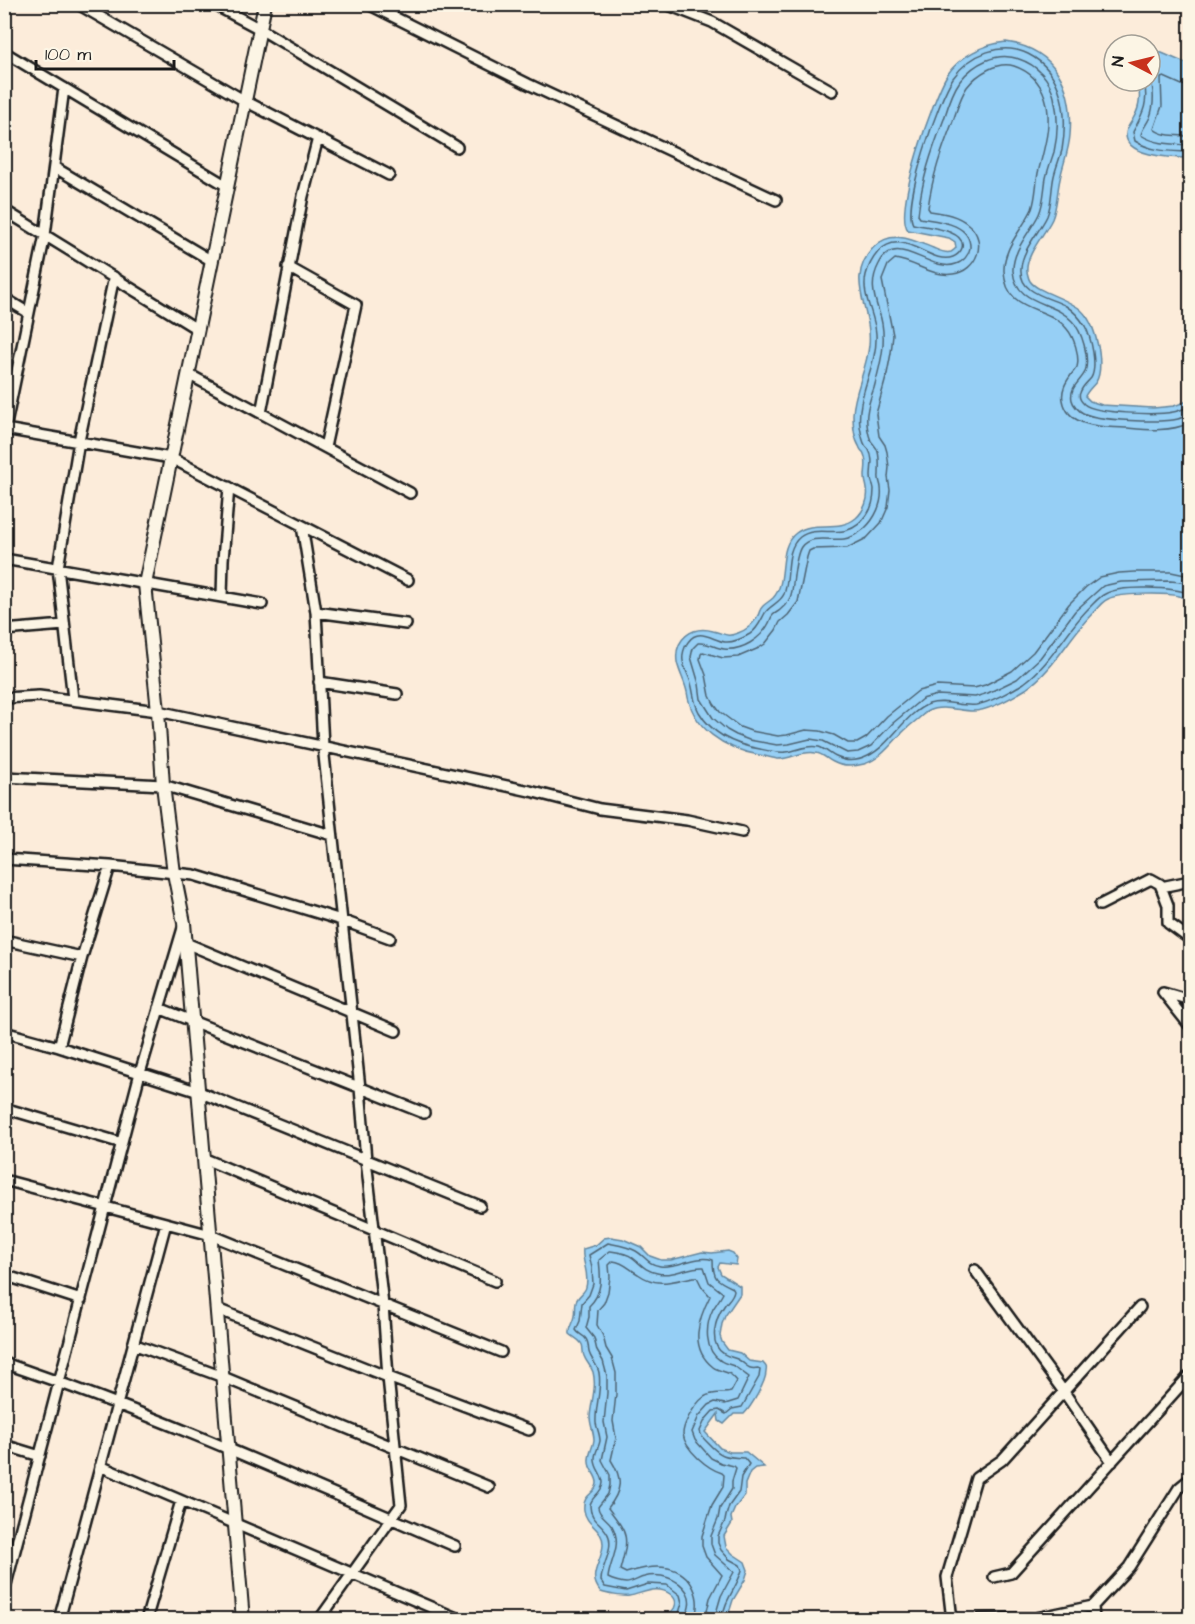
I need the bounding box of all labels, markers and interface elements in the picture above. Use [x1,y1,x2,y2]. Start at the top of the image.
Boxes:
scale bar [36,33,174,71]
north arrow [1102,33,1162,93]
text: 100 m [45,42,91,67]
text: N [1107,55,1130,68]

